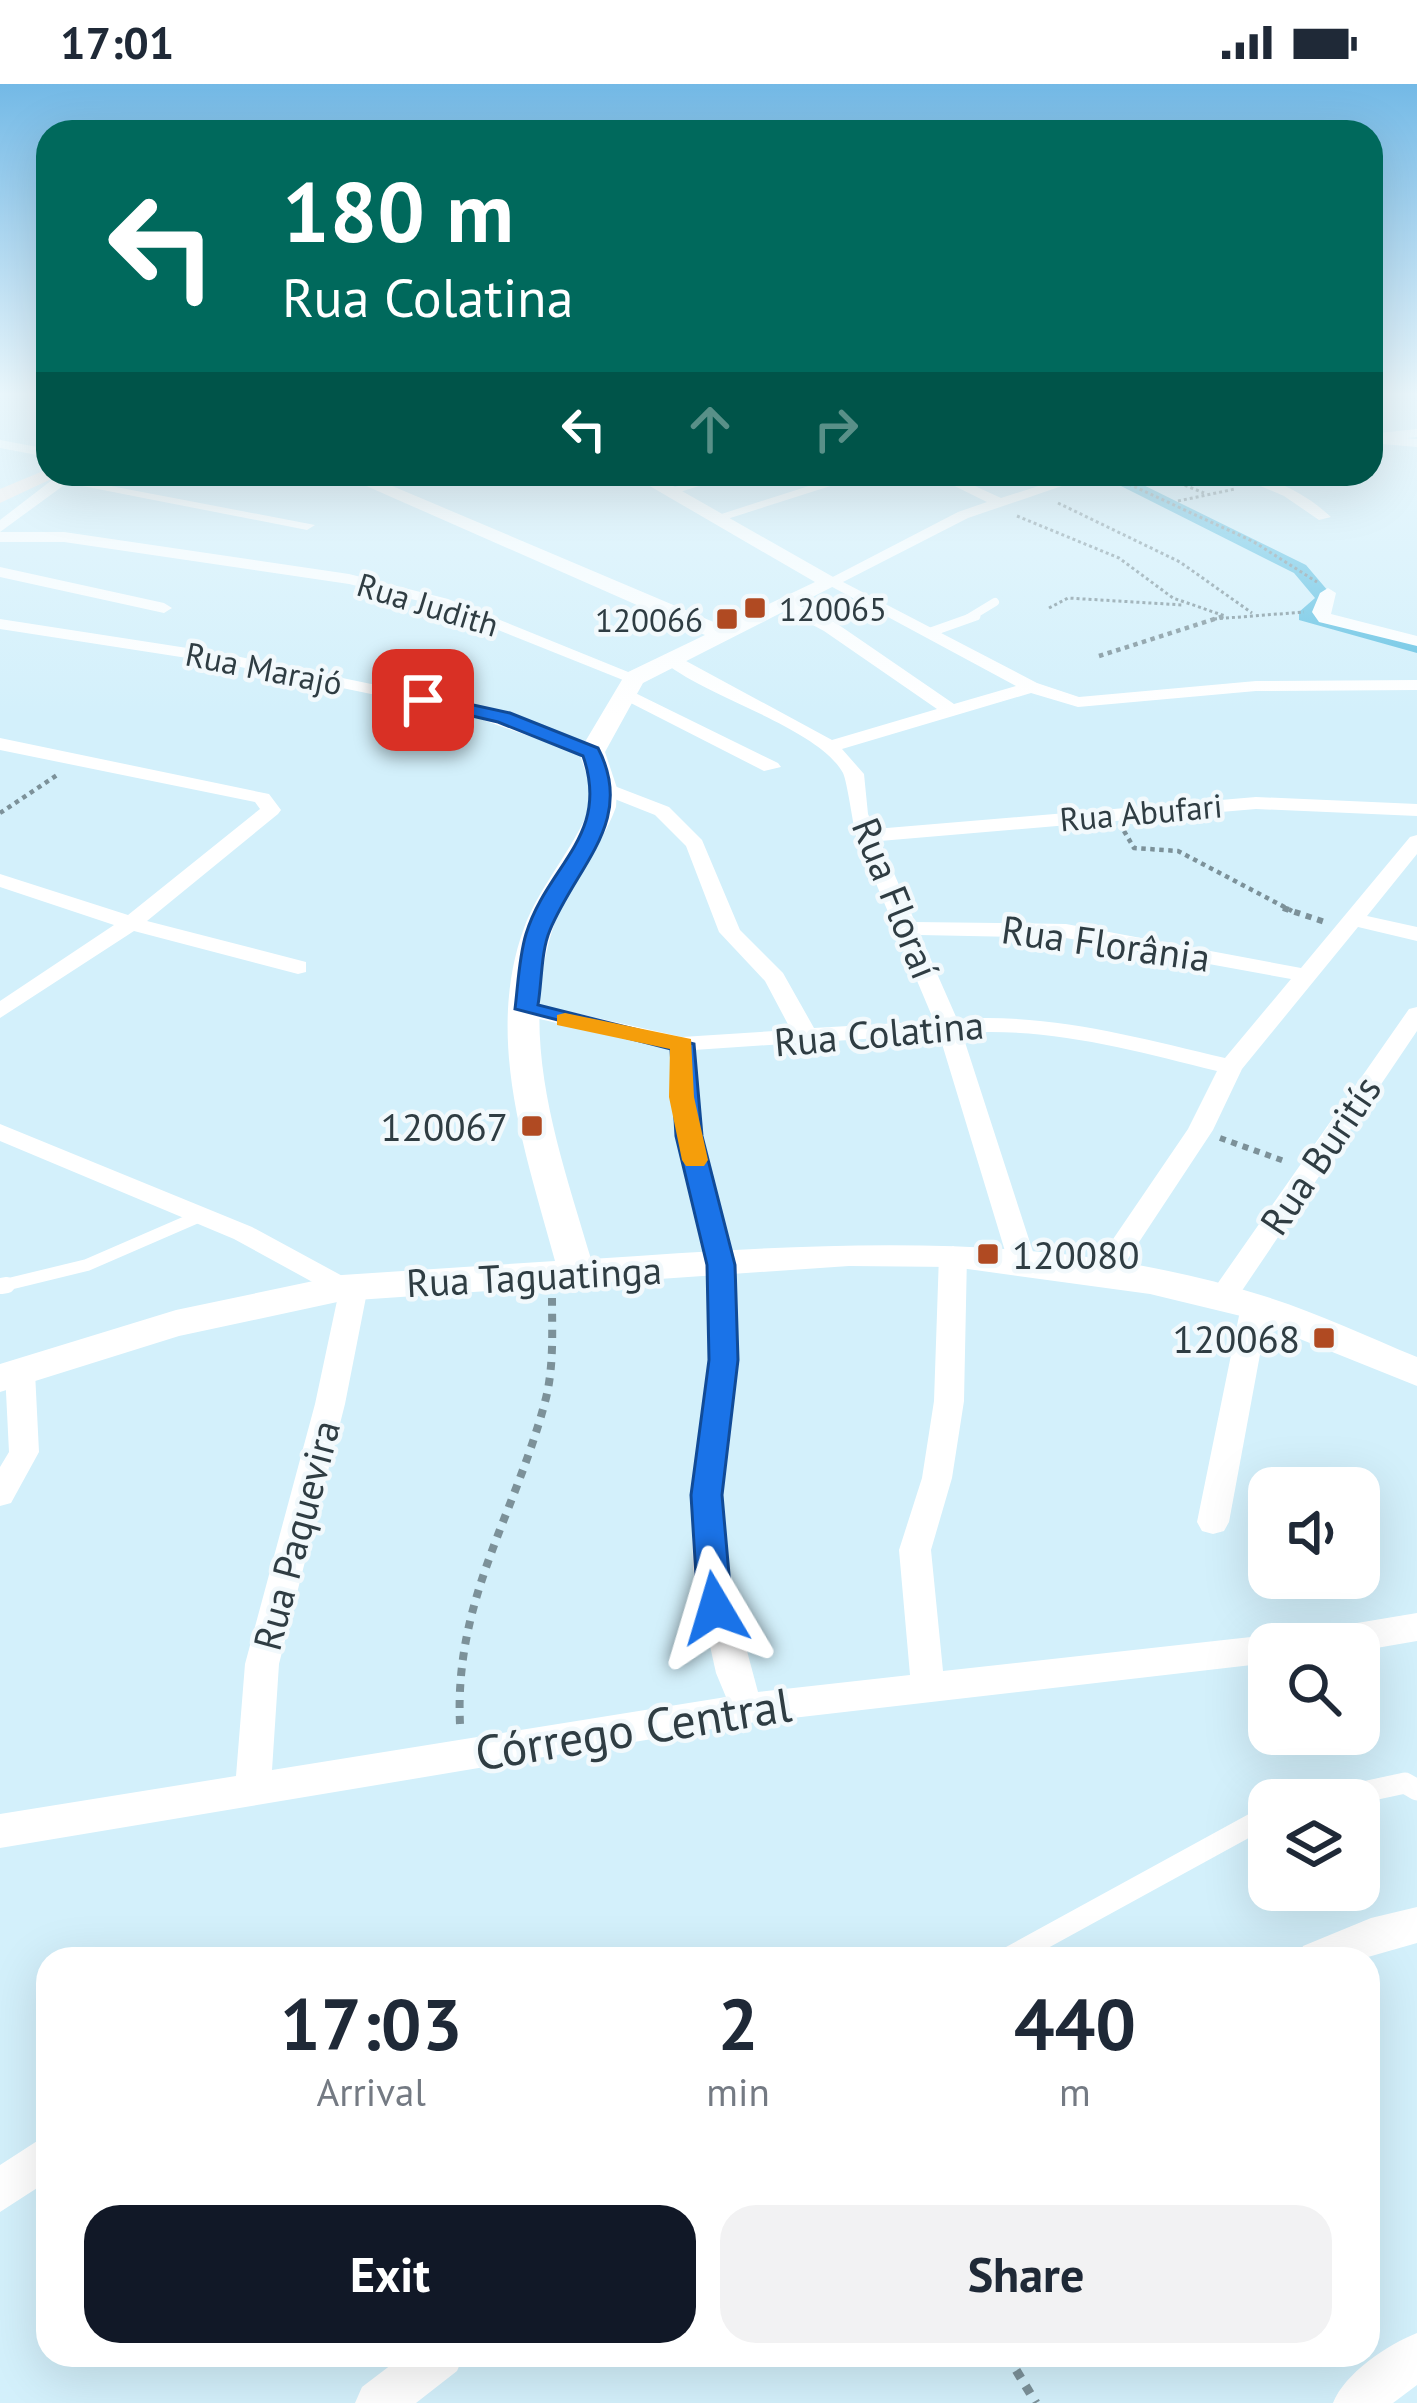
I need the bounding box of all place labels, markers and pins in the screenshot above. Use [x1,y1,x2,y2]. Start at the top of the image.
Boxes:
place label: 120065 [779,587,887,630]
marker: 120065 [742,595,768,621]
place label: 120066 [595,598,703,641]
marker: 120066 [714,606,740,632]
pin [372,649,474,751]
place label: 120067 [380,1101,508,1152]
marker: 120067 [519,1113,545,1139]
place label: 120080 [1012,1229,1140,1280]
marker: 120080 [975,1241,1001,1267]
place label: 120068 [1172,1313,1300,1364]
marker: 120068 [1311,1325,1337,1351]

